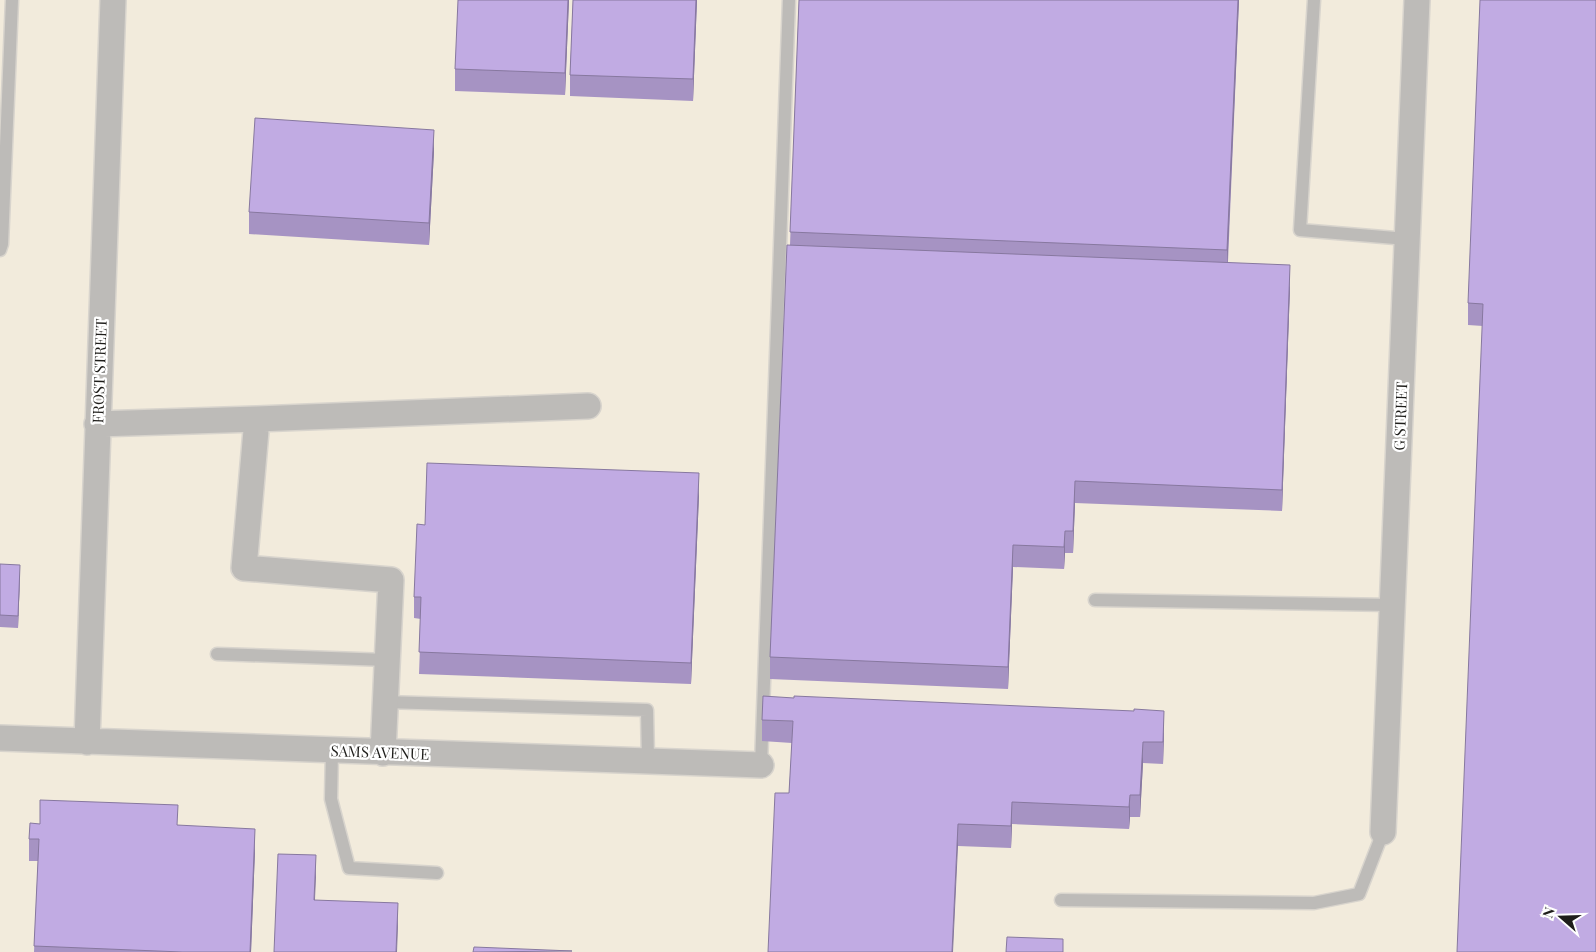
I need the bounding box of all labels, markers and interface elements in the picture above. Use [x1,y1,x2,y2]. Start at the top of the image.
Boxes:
street label: FROST STREET [87,318,111,424]
street label: G STREET [1389,381,1411,451]
street label: SAMS AVENUE [330,740,430,764]
north arrow [1536,892,1586,942]
text: N [1538,904,1559,920]

